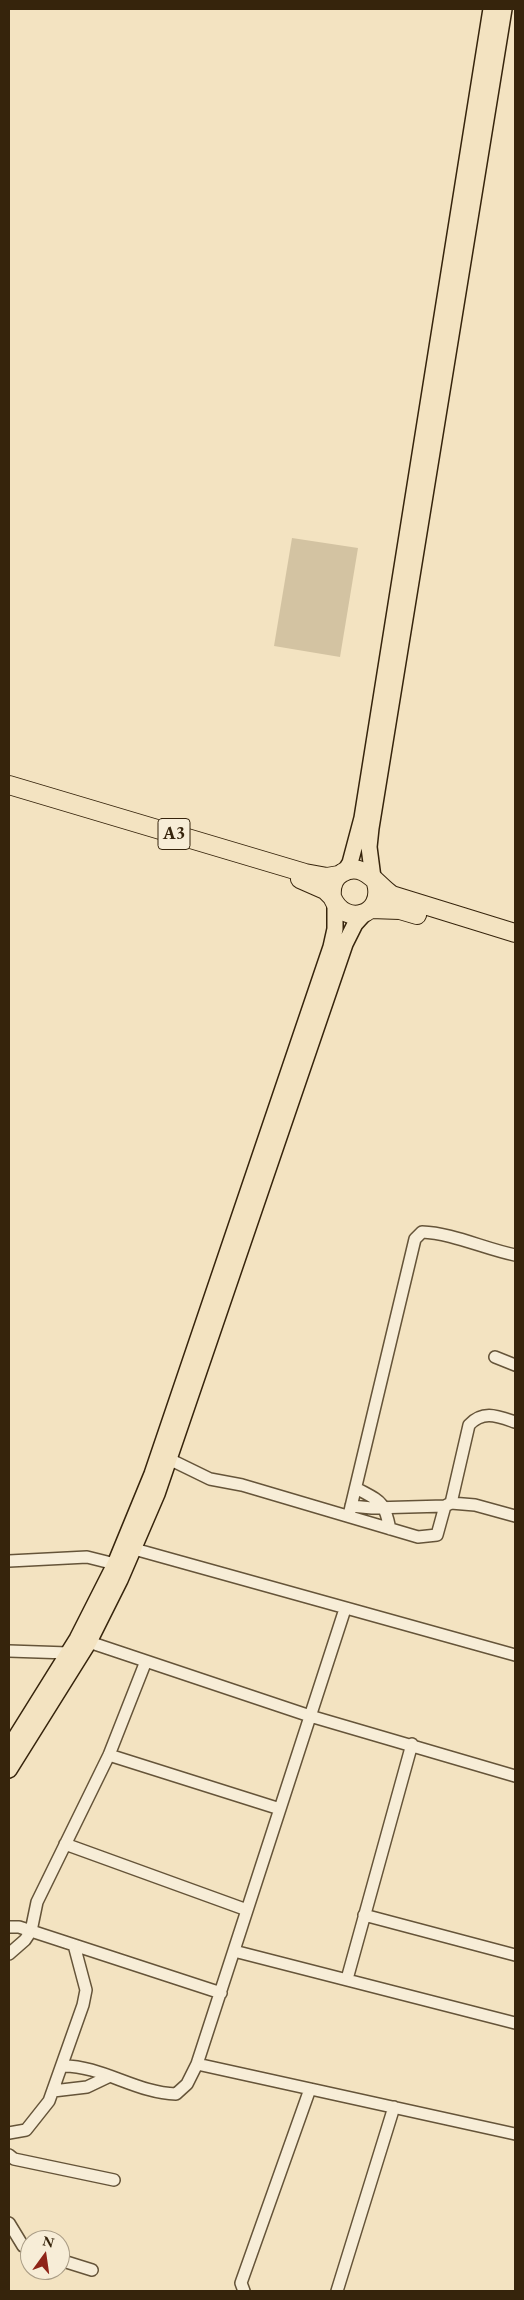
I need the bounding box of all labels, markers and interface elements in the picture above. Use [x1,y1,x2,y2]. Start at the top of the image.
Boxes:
road number: A3 [158,819,190,850]
north arrow [20,2230,70,2280]
text: N [41,2231,56,2252]

